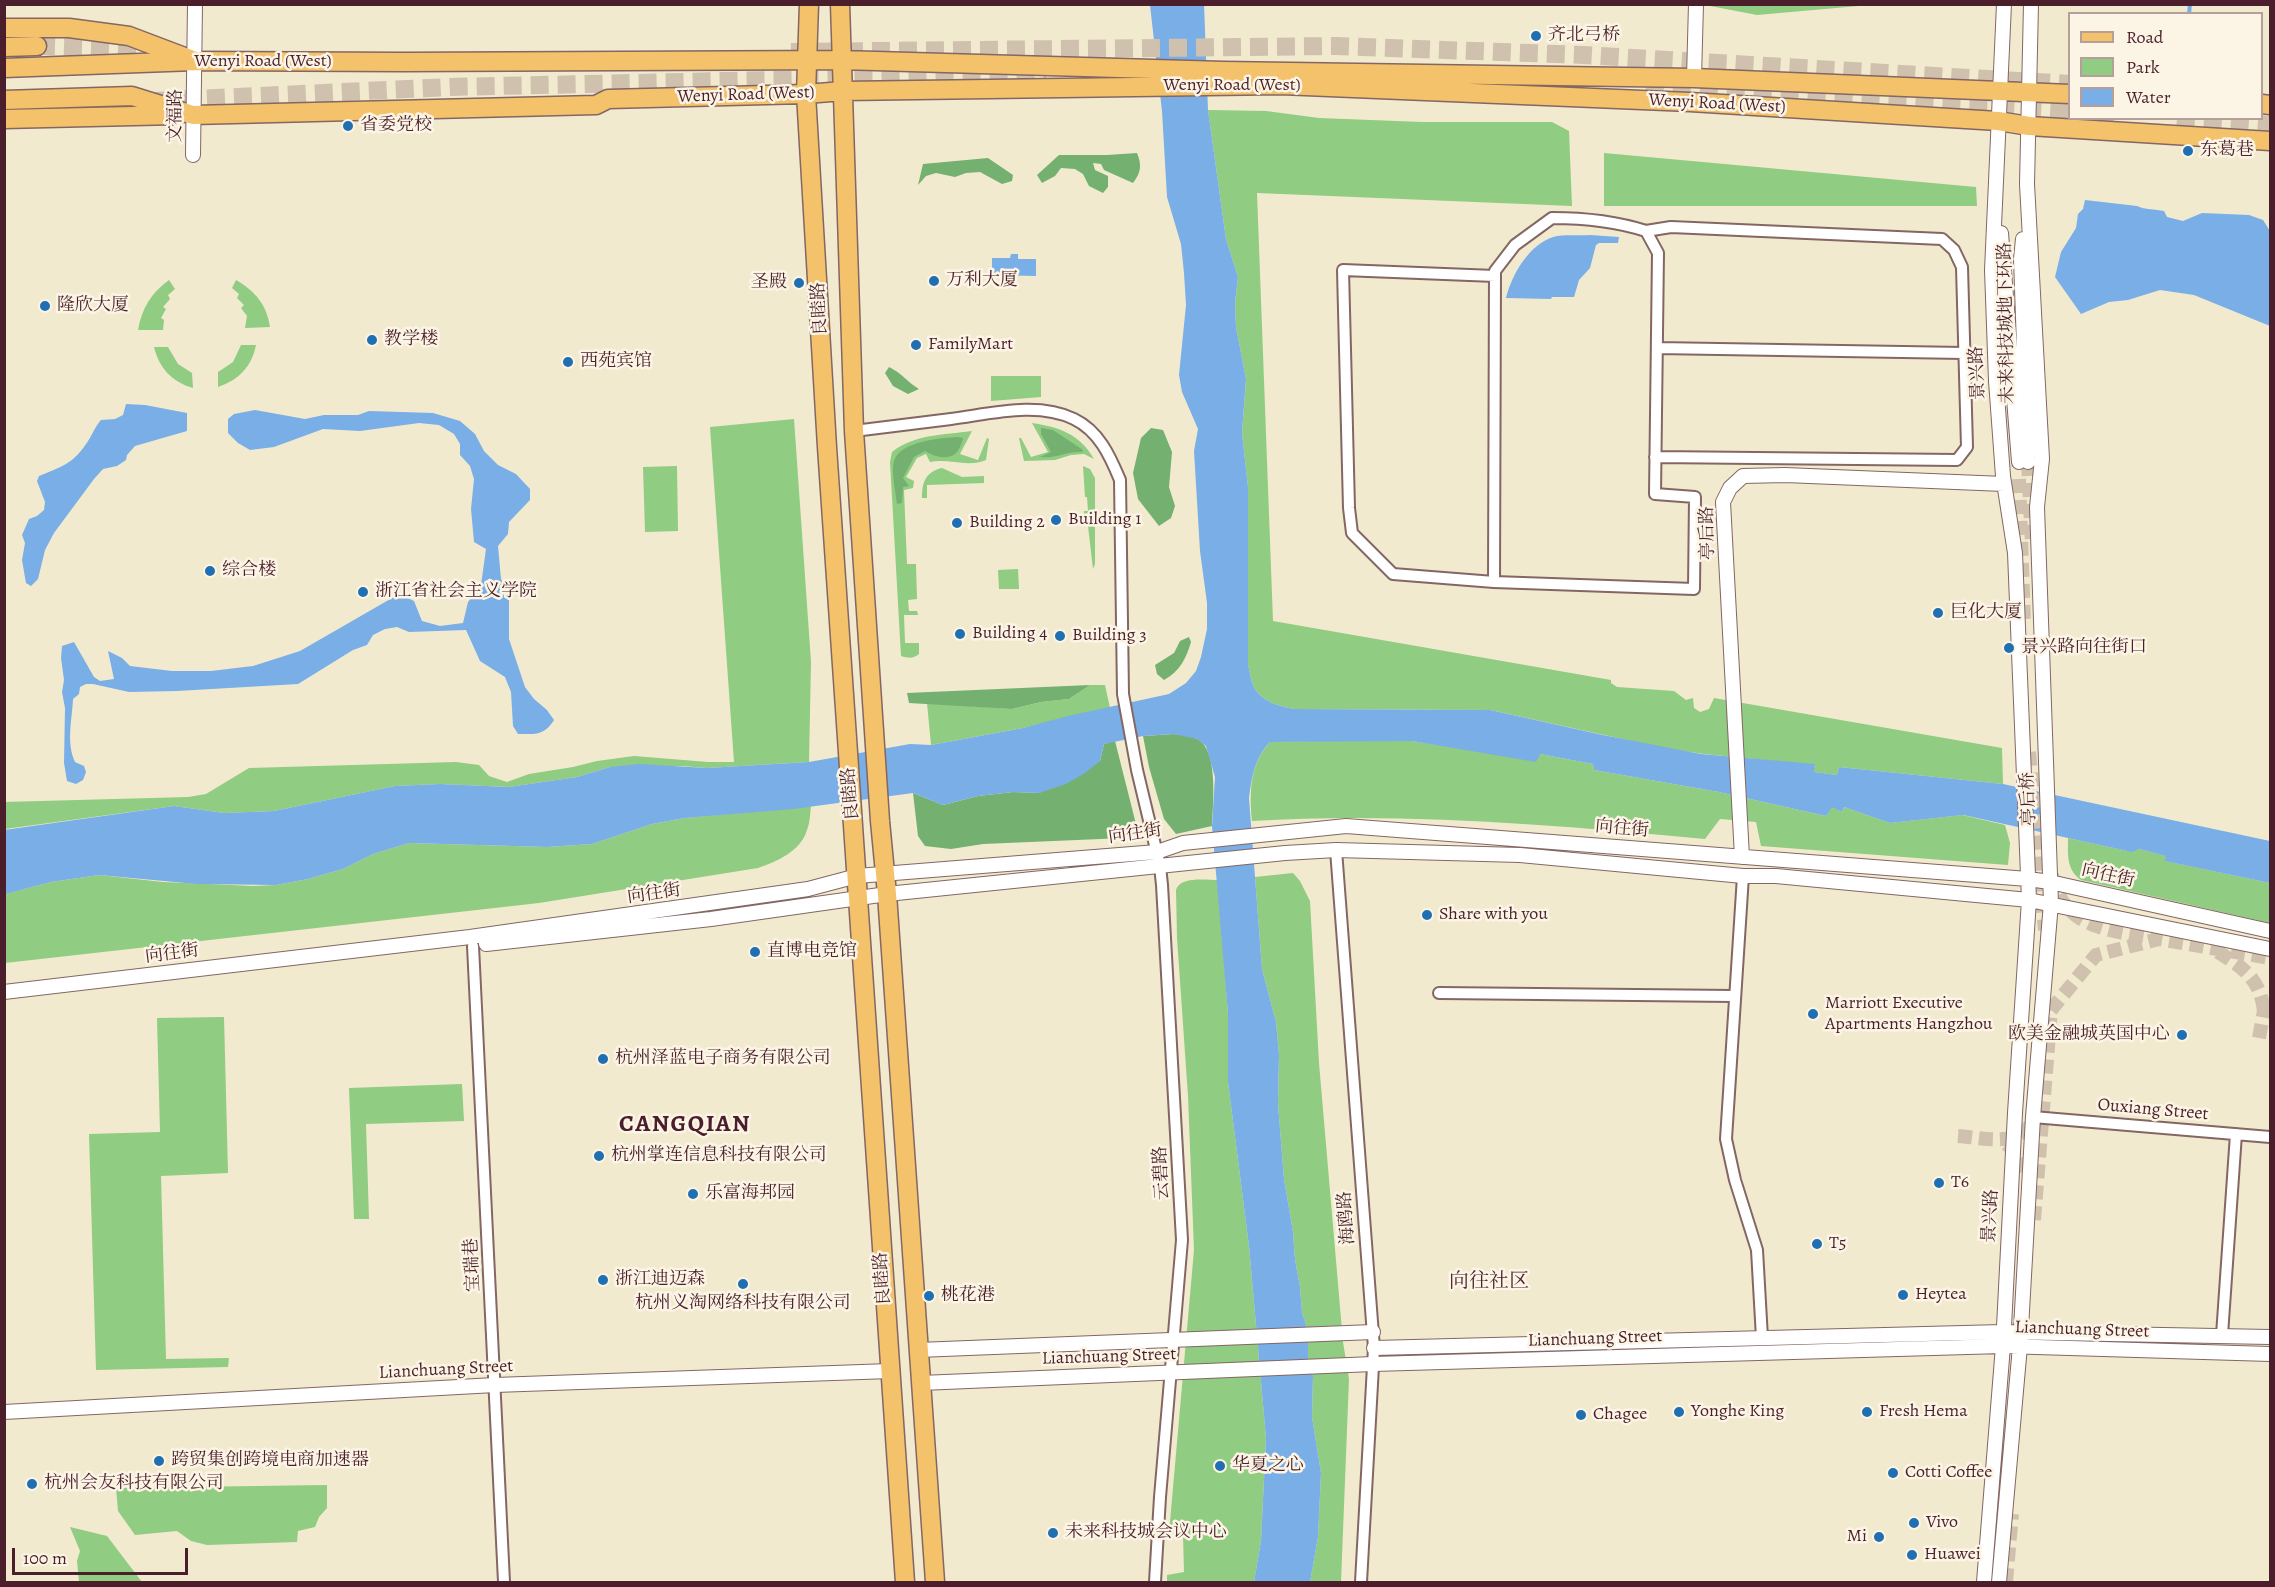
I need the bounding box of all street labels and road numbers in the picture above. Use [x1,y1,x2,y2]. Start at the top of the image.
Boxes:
street label: Wenyi Road (West) [194,51,332,73]
street label: Wenyi Road (West) [1163,75,1301,97]
street label: Wenyi Road (West) [677,82,815,108]
street label: 文福路 [165,89,187,143]
street label: Wenyi Road (West) [1648,90,1786,118]
street label: 未来科技城地下环路 [1995,242,2019,404]
street label: 良睦路 [808,281,832,337]
street label: 景兴路 [1966,345,1990,401]
street label: 亭后路 [1697,506,1719,560]
street label: 良睦路 [838,766,864,822]
street label: 亭后桥 [2017,772,2041,826]
street label: 向往街 [1594,816,1650,842]
street label: 向往街 [1107,820,1163,848]
street label: 向往街 [2079,859,2137,893]
street label: 向往街 [626,880,682,908]
street label: 向往街 [144,940,200,968]
street label: Ouxiang Street [2097,1094,2209,1126]
street label: 云碧路 [1150,1145,1174,1201]
street label: 景兴路 [1979,1188,2003,1244]
street label: 海鸥路 [1334,1190,1360,1246]
street label: 宝瑞巷 [461,1237,485,1293]
street label: 良睦路 [870,1251,896,1307]
street label: Lianchuang Street [2014,1317,2150,1343]
street label: Lianchuang Street [1527,1326,1663,1352]
street label: Lianchuang Street [1041,1344,1177,1370]
street label: Lianchuang Street [378,1356,514,1384]

